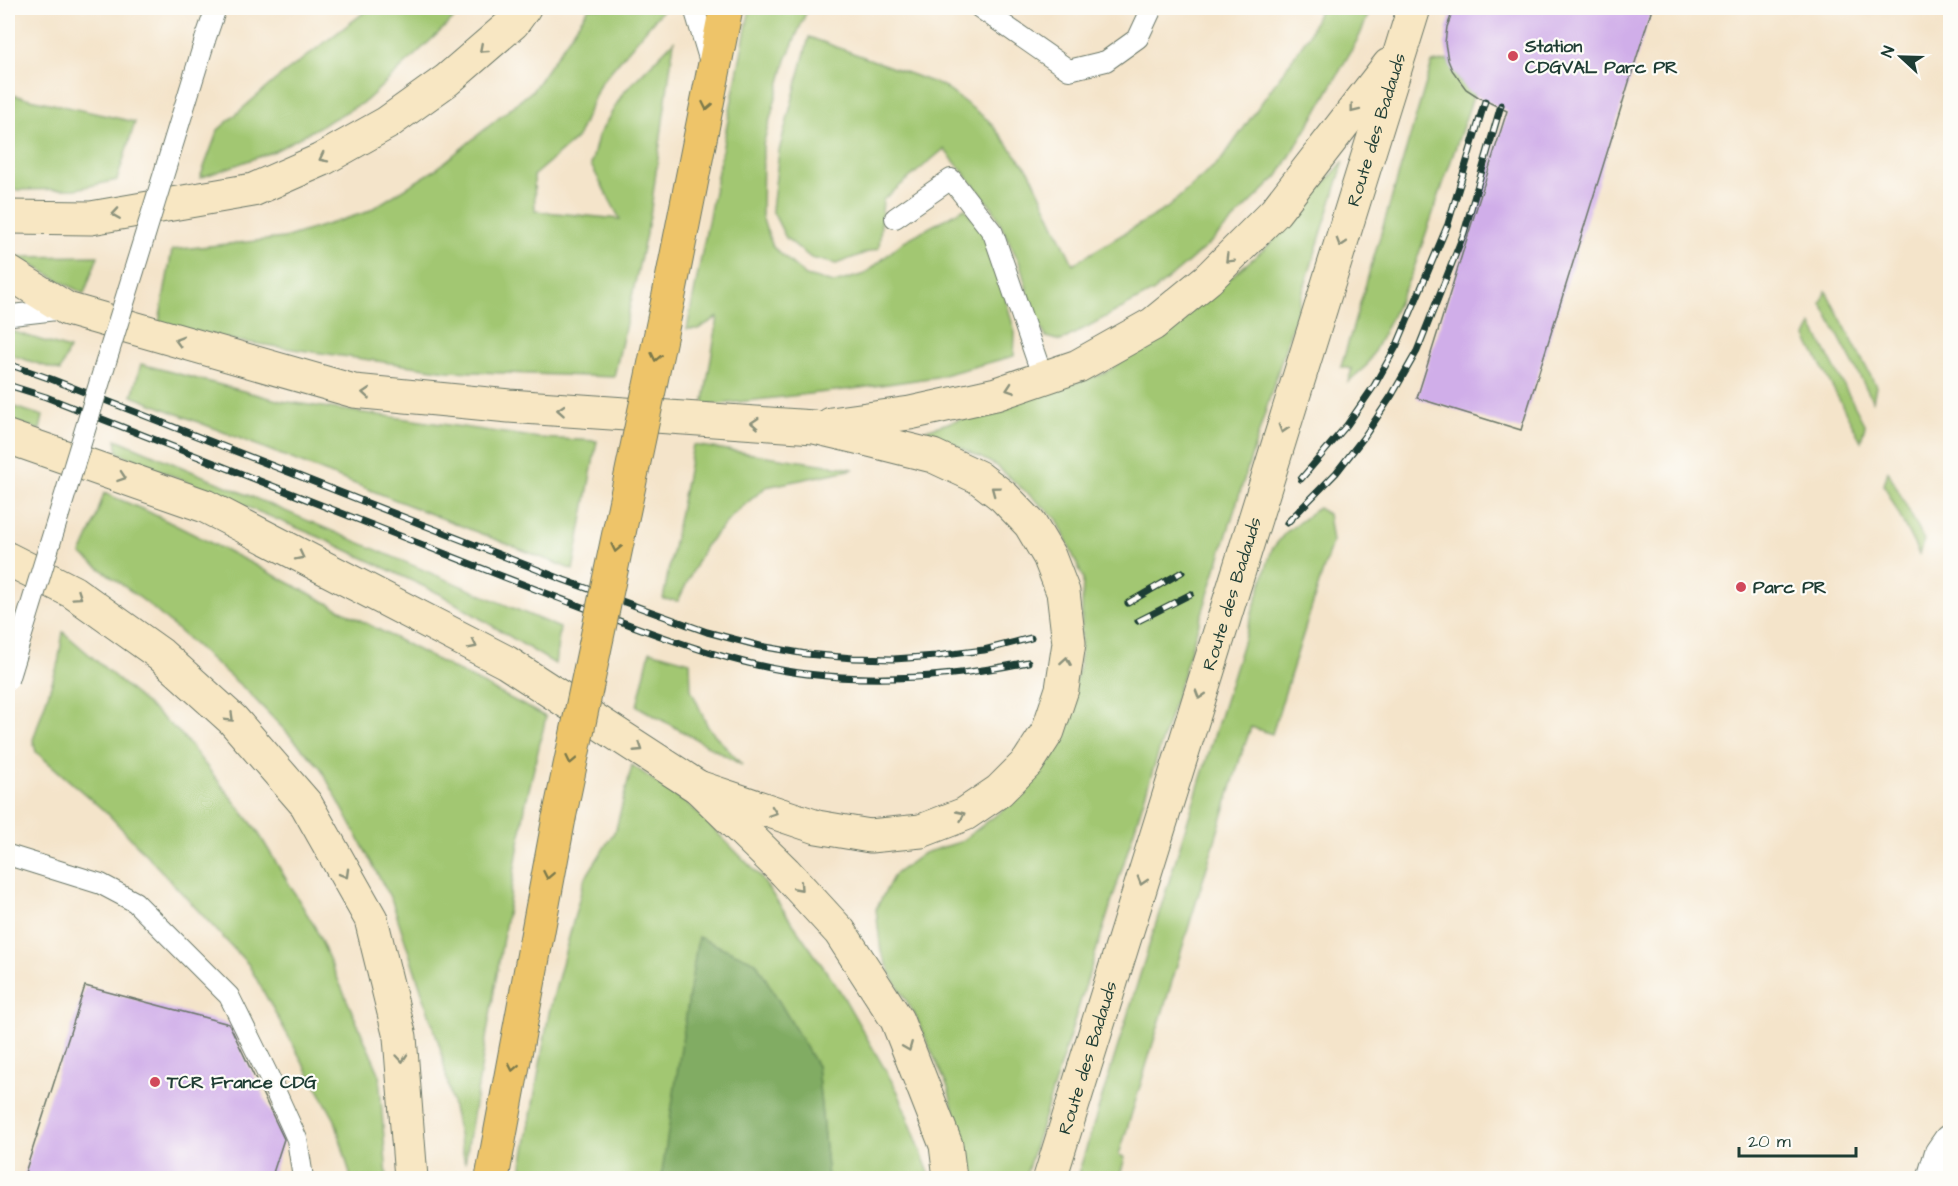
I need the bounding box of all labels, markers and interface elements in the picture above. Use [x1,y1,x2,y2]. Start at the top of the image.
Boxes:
north arrow [1871,27,1931,87]
place label: Station CDGVAL Parc PR [1524,34,1678,80]
one-way arrow [479,42,490,53]
text: N [1876,43,1900,61]
marker: Station CDGVAL Parc PR [1506,49,1520,63]
street label: Route des Badauds [1341,50,1412,210]
one-way arrow [701,101,714,111]
one-way arrow [1350,103,1361,114]
one-way arrow [318,151,329,163]
one-way arrow [111,208,120,220]
one-way arrow [1336,237,1348,248]
one-way arrow [1225,251,1236,262]
one-way arrow [174,336,184,348]
one-way arrow [650,352,663,362]
one-way arrow [1005,382,1016,395]
one-way arrow [362,387,371,400]
one-way arrow [556,403,565,416]
one-way arrow [751,416,760,429]
one-way arrow [1278,423,1290,434]
one-way arrow [116,470,127,483]
one-way arrow [990,486,1001,497]
street label: Route des Badauds [1197,514,1268,674]
one-way arrow [610,543,623,553]
one-way arrow [294,548,305,560]
place label: Parc PR [1753,575,1827,600]
marker: Parc PR [1734,580,1748,594]
one-way arrow [71,589,82,600]
one-way arrow [467,638,478,649]
one-way arrow [1060,656,1072,666]
one-way arrow [1195,689,1207,700]
one-way arrow [223,711,233,722]
one-way arrow [632,741,643,752]
one-way arrow [565,754,578,764]
one-way arrow [767,805,778,818]
one-way arrow [955,810,966,822]
one-way arrow [338,868,349,878]
one-way arrow [542,870,555,880]
one-way arrow [1137,875,1149,886]
one-way arrow [792,880,803,891]
street label: Route des Badauds [1052,978,1124,1138]
one-way arrow [900,1042,913,1052]
one-way arrow [395,1054,408,1063]
one-way arrow [507,1062,520,1072]
place label: TCR France CDG [166,1070,317,1095]
marker: TCR France CDG [148,1075,162,1089]
scale bar [1739,1120,1856,1158]
text: 20 m [1748,1129,1791,1154]

